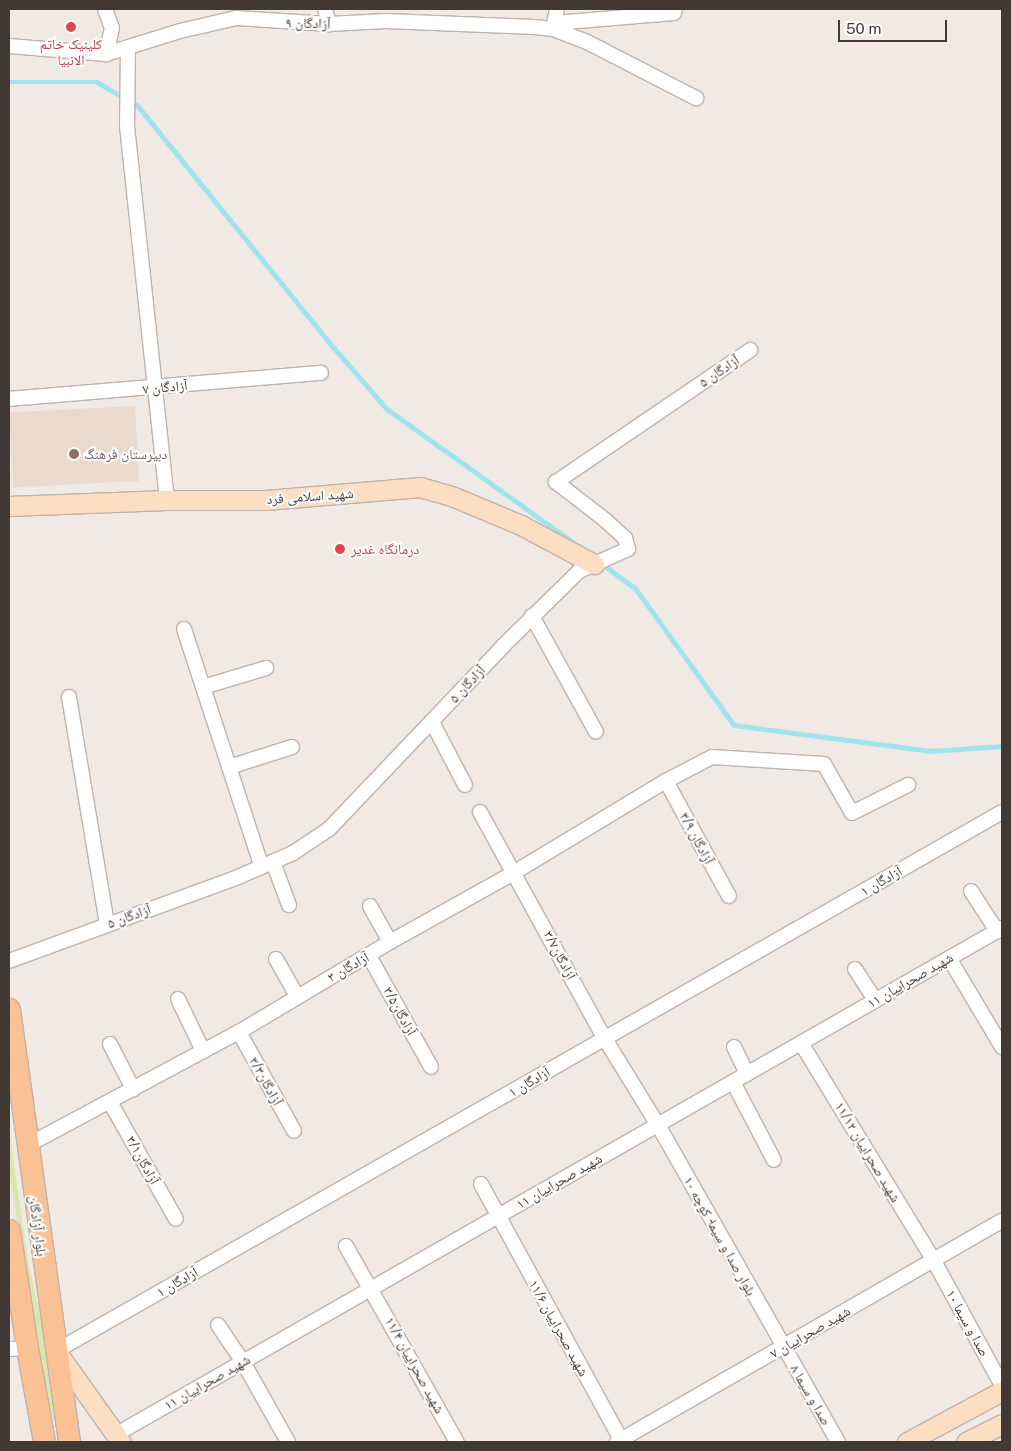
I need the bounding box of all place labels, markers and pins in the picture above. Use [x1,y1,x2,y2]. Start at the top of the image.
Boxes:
marker: کلینیک خاتم الانبیا [64,20,78,34]
place label: کلینیک خاتم الانبیا [40,36,102,68]
place label: دبیرستان فرهنگ [84,446,167,462]
marker: دبیرستان فرهنگ [68,448,80,460]
place label: درمانگاه غدیر [351,541,419,557]
marker: درمانگاه غدیر [333,542,347,556]

